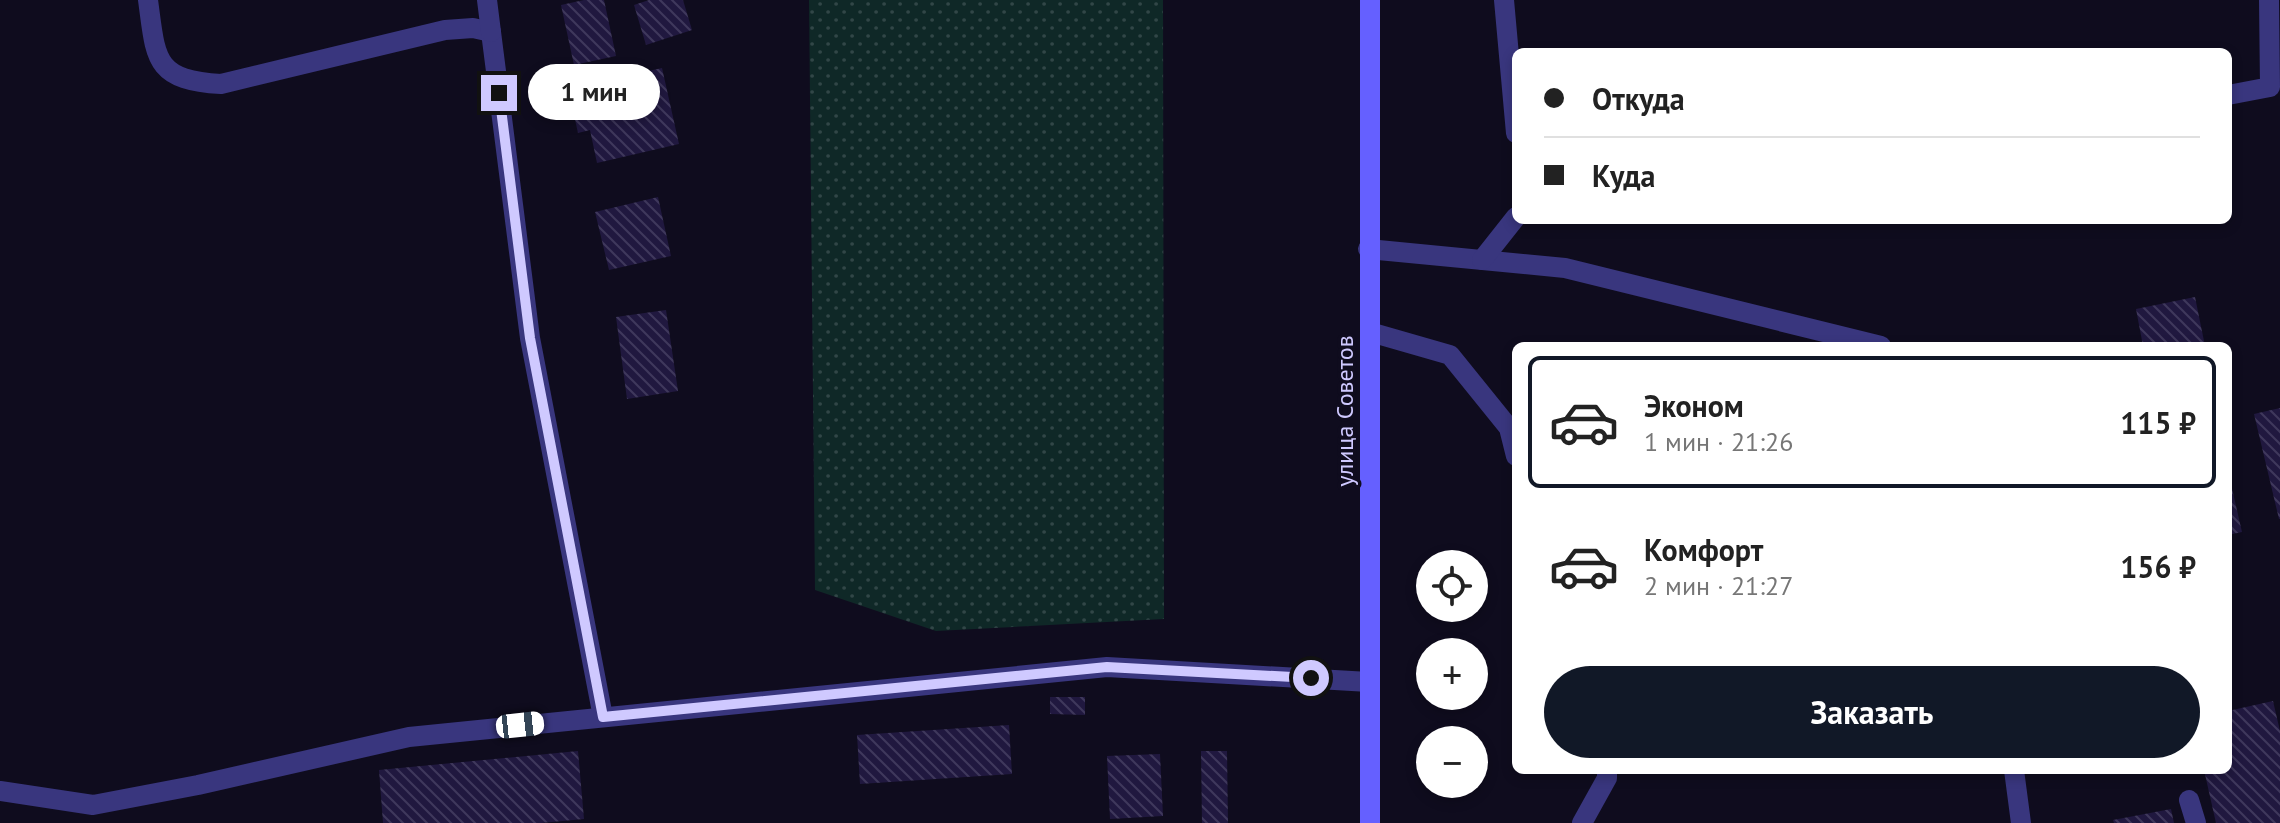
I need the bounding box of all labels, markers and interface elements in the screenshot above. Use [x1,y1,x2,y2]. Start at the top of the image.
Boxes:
callout: 1 мин [527,65,659,121]
route end [481,75,517,111]
text: 1 мин [561,75,627,108]
text: Откуда [1592,79,1685,118]
text: Куда [1592,156,1655,195]
street label: улица Советов [1329,335,1360,487]
icon: car [1548,386,1620,458]
text: Эконом [1644,386,1744,425]
text: 115 ₽ [2120,403,2196,442]
text: 1 мин · 21:26 [1644,425,1793,458]
icon: car [1548,530,1620,602]
text: Комфорт [1644,530,1763,569]
text: 156 ₽ [2120,547,2196,586]
map controls [1416,550,1488,798]
button: locate [1416,550,1488,622]
text: 2 мин · 21:27 [1644,569,1793,602]
button: + [1416,638,1488,710]
route start [1293,660,1329,696]
button: Заказать [1544,666,2200,758]
car [495,711,545,739]
button: − [1416,726,1488,798]

